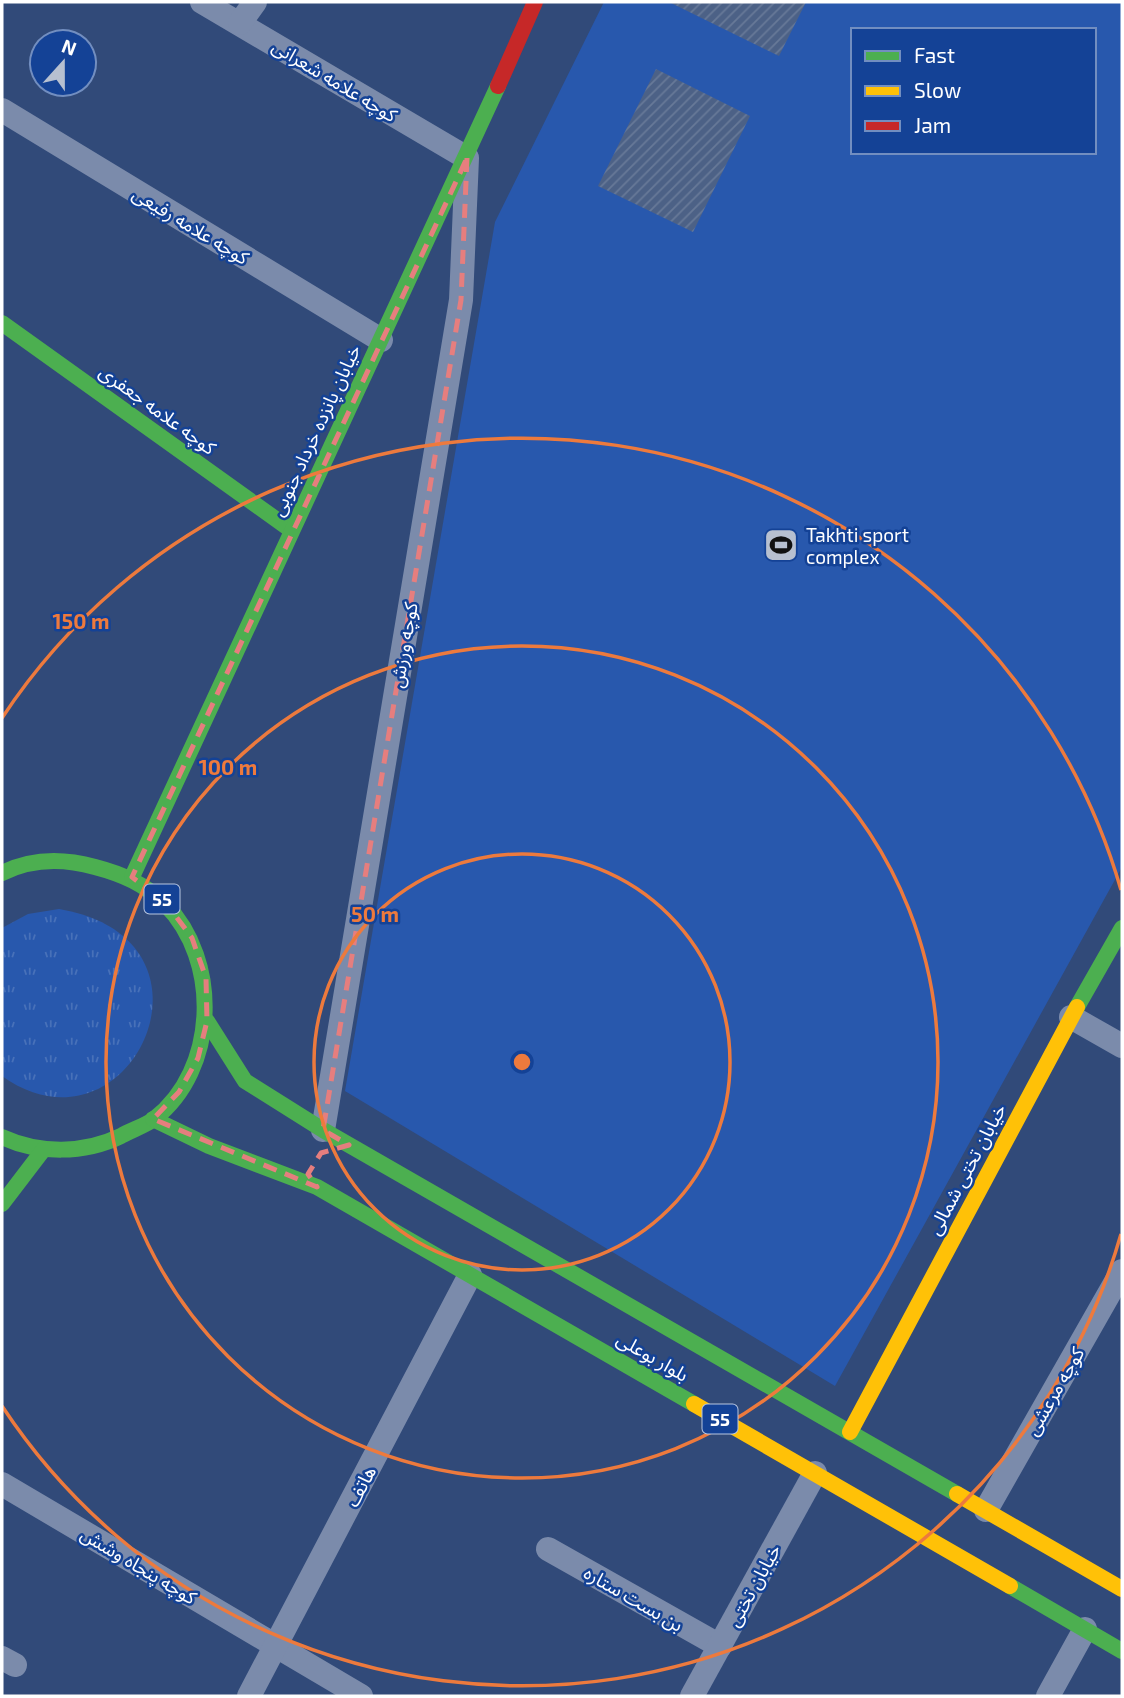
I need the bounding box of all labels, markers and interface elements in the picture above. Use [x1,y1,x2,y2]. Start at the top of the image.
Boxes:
north arrow [28,28,98,98]
legend [851,28,1096,154]
text: N [59,33,80,60]
street label: کوچه علامه شعرانی [267,34,402,129]
text: Fast [914,42,955,67]
text: Slow [914,77,961,102]
text: Jam [914,112,951,137]
street label: کوچه علامه رفیعی [128,181,254,271]
street label: خیابان پانزده خرداد جنوبی [265,340,367,520]
street label: کوچه علامه جعفری [94,359,222,461]
place label: Takhti sport complex [806,523,909,568]
sports icon: Takhti sport complex [762,526,800,564]
street label: کوچه ورزش [384,599,424,690]
text: 150 m [53,608,109,633]
text: 100 m [199,754,257,779]
road number: 55 [144,884,180,914]
text: 50 m [351,901,399,926]
centre of rings [510,1050,534,1074]
street label: خیابان تختی شمالی [922,1100,1011,1239]
street label: بلوار بوعلی [613,1326,693,1387]
street label: کوچه مرعشی [1019,1342,1091,1440]
road number: 55 [702,1404,738,1434]
street label: هاتف [340,1462,380,1510]
street label: کوچه پنجاه وشش [76,1521,202,1611]
street label: خیابان تختی [721,1540,786,1631]
street label: بن بست ستاره [580,1560,688,1637]

